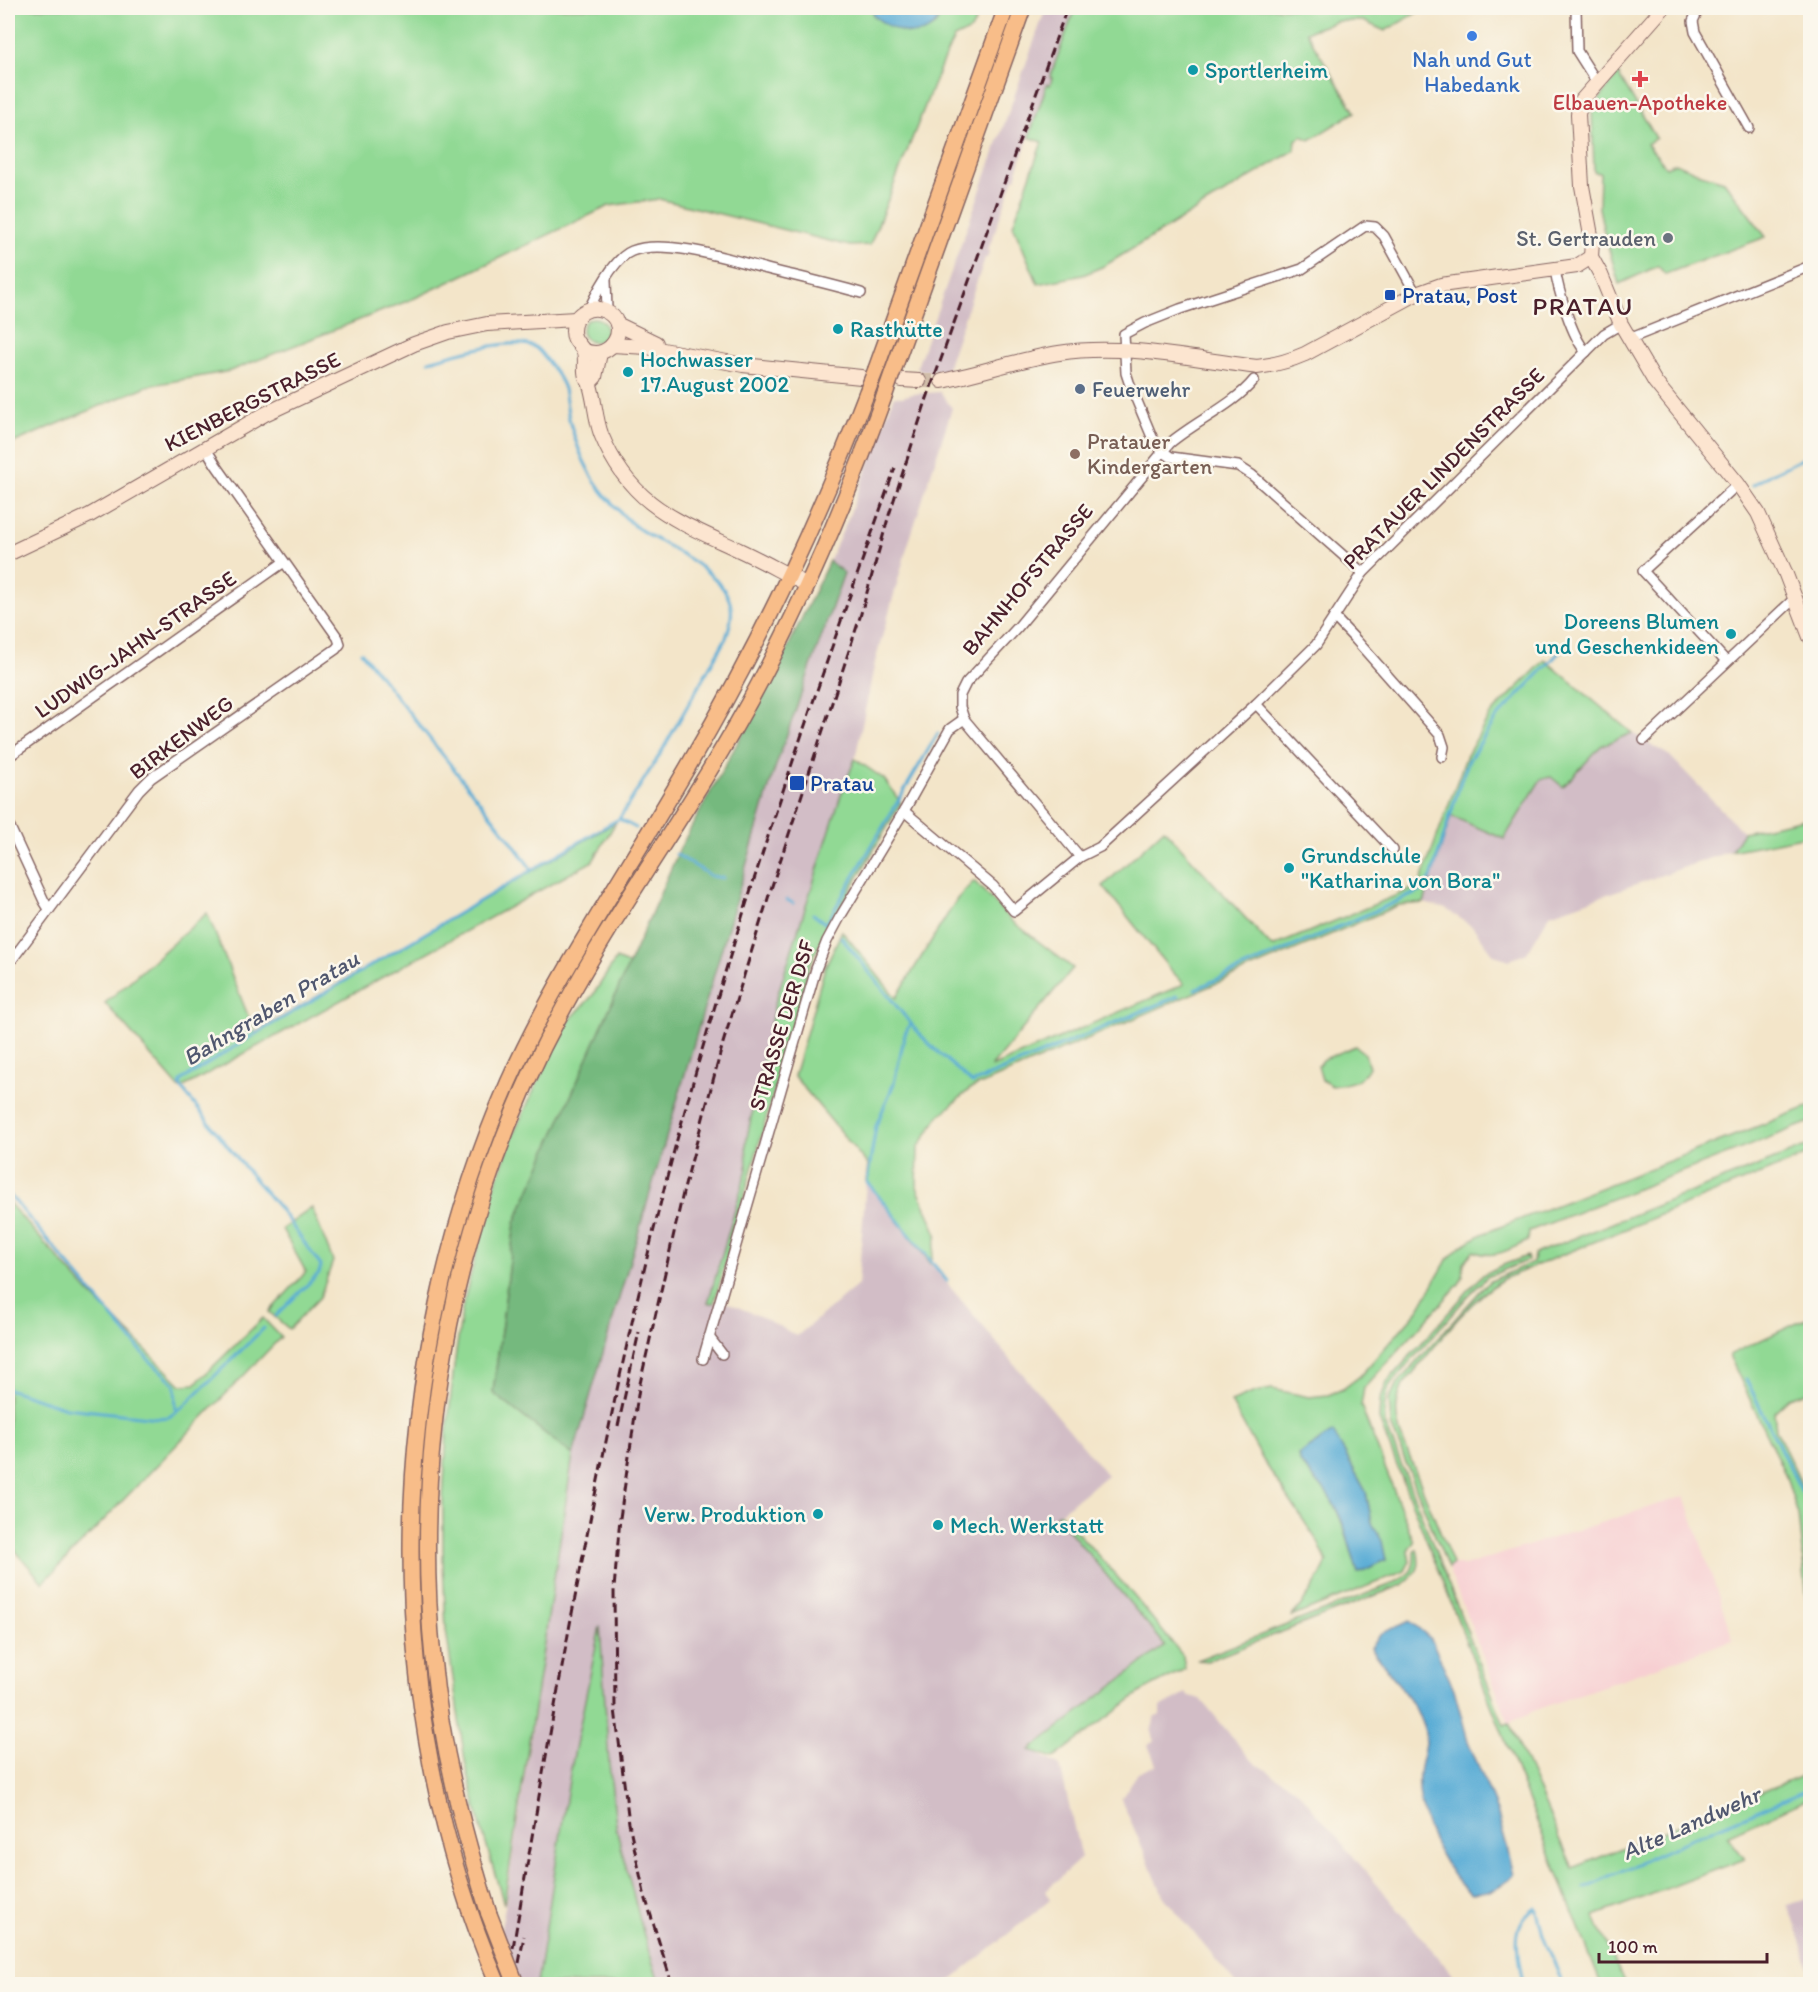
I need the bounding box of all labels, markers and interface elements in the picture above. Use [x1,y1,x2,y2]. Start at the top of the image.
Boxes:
marker: Nah und Gut Habedank [1465,29,1479,43]
place label: Nah und Gut Habedank [1412,46,1532,98]
place label: Sportlerheim [1205,57,1329,84]
marker: Sportlerheim [1186,63,1200,77]
marker: Elbauen-Apotheke [1633,72,1647,86]
place label: Elbauen-Apotheke [1553,89,1727,116]
place label: St. Gertrauden [1516,225,1657,252]
marker: St. Gertrauden [1661,231,1675,245]
place label: Pratau, Post [1402,282,1517,309]
marker: Pratau, Post [1383,288,1397,302]
district label: PRATAU [1532,290,1634,322]
place label: Rasthütte [850,316,943,343]
marker: Rasthütte [831,322,845,336]
street label: KIENBERGSTRASSE [160,345,345,458]
place label: Hochwasser 17.August 2002 [640,346,790,398]
street label: PRATAUER LINDENSTRASSE [1337,362,1550,575]
marker: Hochwasser 17.August 2002 [621,365,635,379]
place label: Feuerwehr [1092,376,1191,403]
marker: Feuerwehr [1073,382,1087,396]
place label: Pratauer Kindergarten [1087,428,1213,480]
marker: Pratauer Kindergarten [1068,447,1082,461]
street label: BAHNHOFSTRASSE [956,498,1099,661]
street label: LUDWIG-JAHN-STRASSE [29,565,241,724]
place label: Doreens Blumen und Geschenkideen [1535,608,1720,660]
marker: Doreens Blumen und Geschenkideen [1724,627,1738,641]
street label: BIRKENWEG [124,689,239,785]
place label: Pratau [810,770,874,797]
marker: Pratau [788,774,806,792]
place label: Grundschule "Katharina von Bora" [1301,842,1500,894]
marker: Grundschule "Katharina von Bora" [1282,861,1296,875]
street label: STRASSE DER DSF [743,936,820,1114]
water label: Bahngraben Pratau [177,943,365,1072]
place label: Verw. Produktion [644,1501,807,1528]
marker: Verw. Produktion [811,1507,825,1521]
place label: Mech. Werkstatt [950,1512,1104,1539]
marker: Mech. Werkstatt [931,1518,945,1532]
water label: Alte Landwehr [1617,1778,1767,1866]
scale bar [1599,1926,1767,1964]
text: 100 m [1608,1936,1658,1958]

